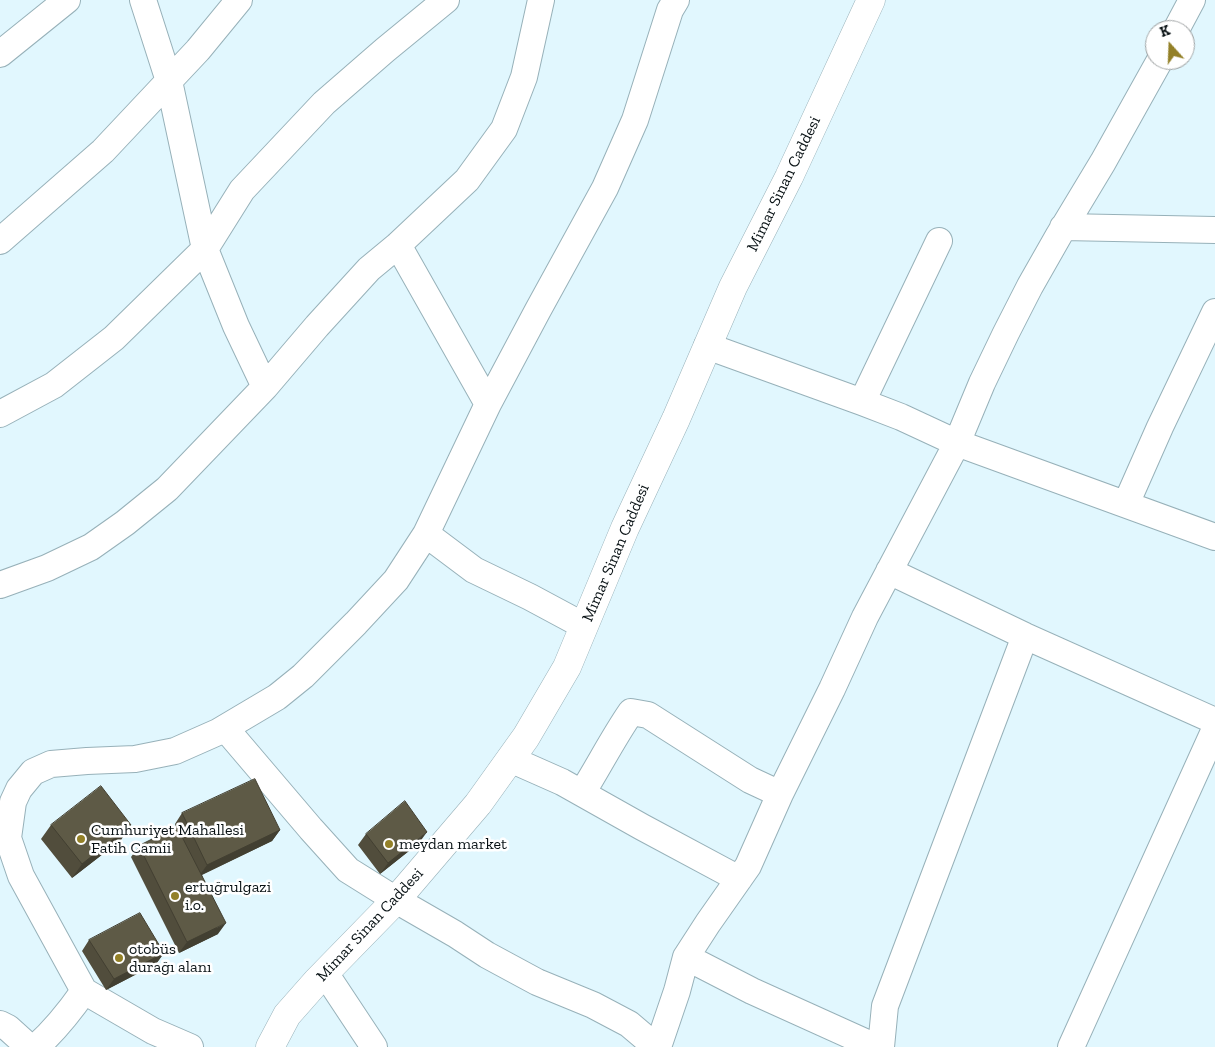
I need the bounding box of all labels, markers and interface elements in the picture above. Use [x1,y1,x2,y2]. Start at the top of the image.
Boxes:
north arrow [1145,20,1195,70]
text: K [1158,22,1172,41]
street label: Mimar Sinan Caddesi [743,113,825,255]
street label: Mimar Sinan Caddesi [578,481,654,625]
place label: Cumhuriyet Mahallesi Fatih Camii [91,820,244,858]
marker: Cumhuriyet Mahallesi Fatih Camii [75,833,87,845]
place label: meydan market [399,834,507,854]
marker: meydan market [383,838,395,850]
street label: Mimar Sinan Caddesi [313,864,427,986]
place label: ertuğrulgazi i.o. [185,877,271,915]
marker: ertuğrulgazi i.o. [169,890,181,902]
place label: otobüs durağı alanı [129,939,211,977]
marker: otobüs durağı alanı [113,952,125,964]

